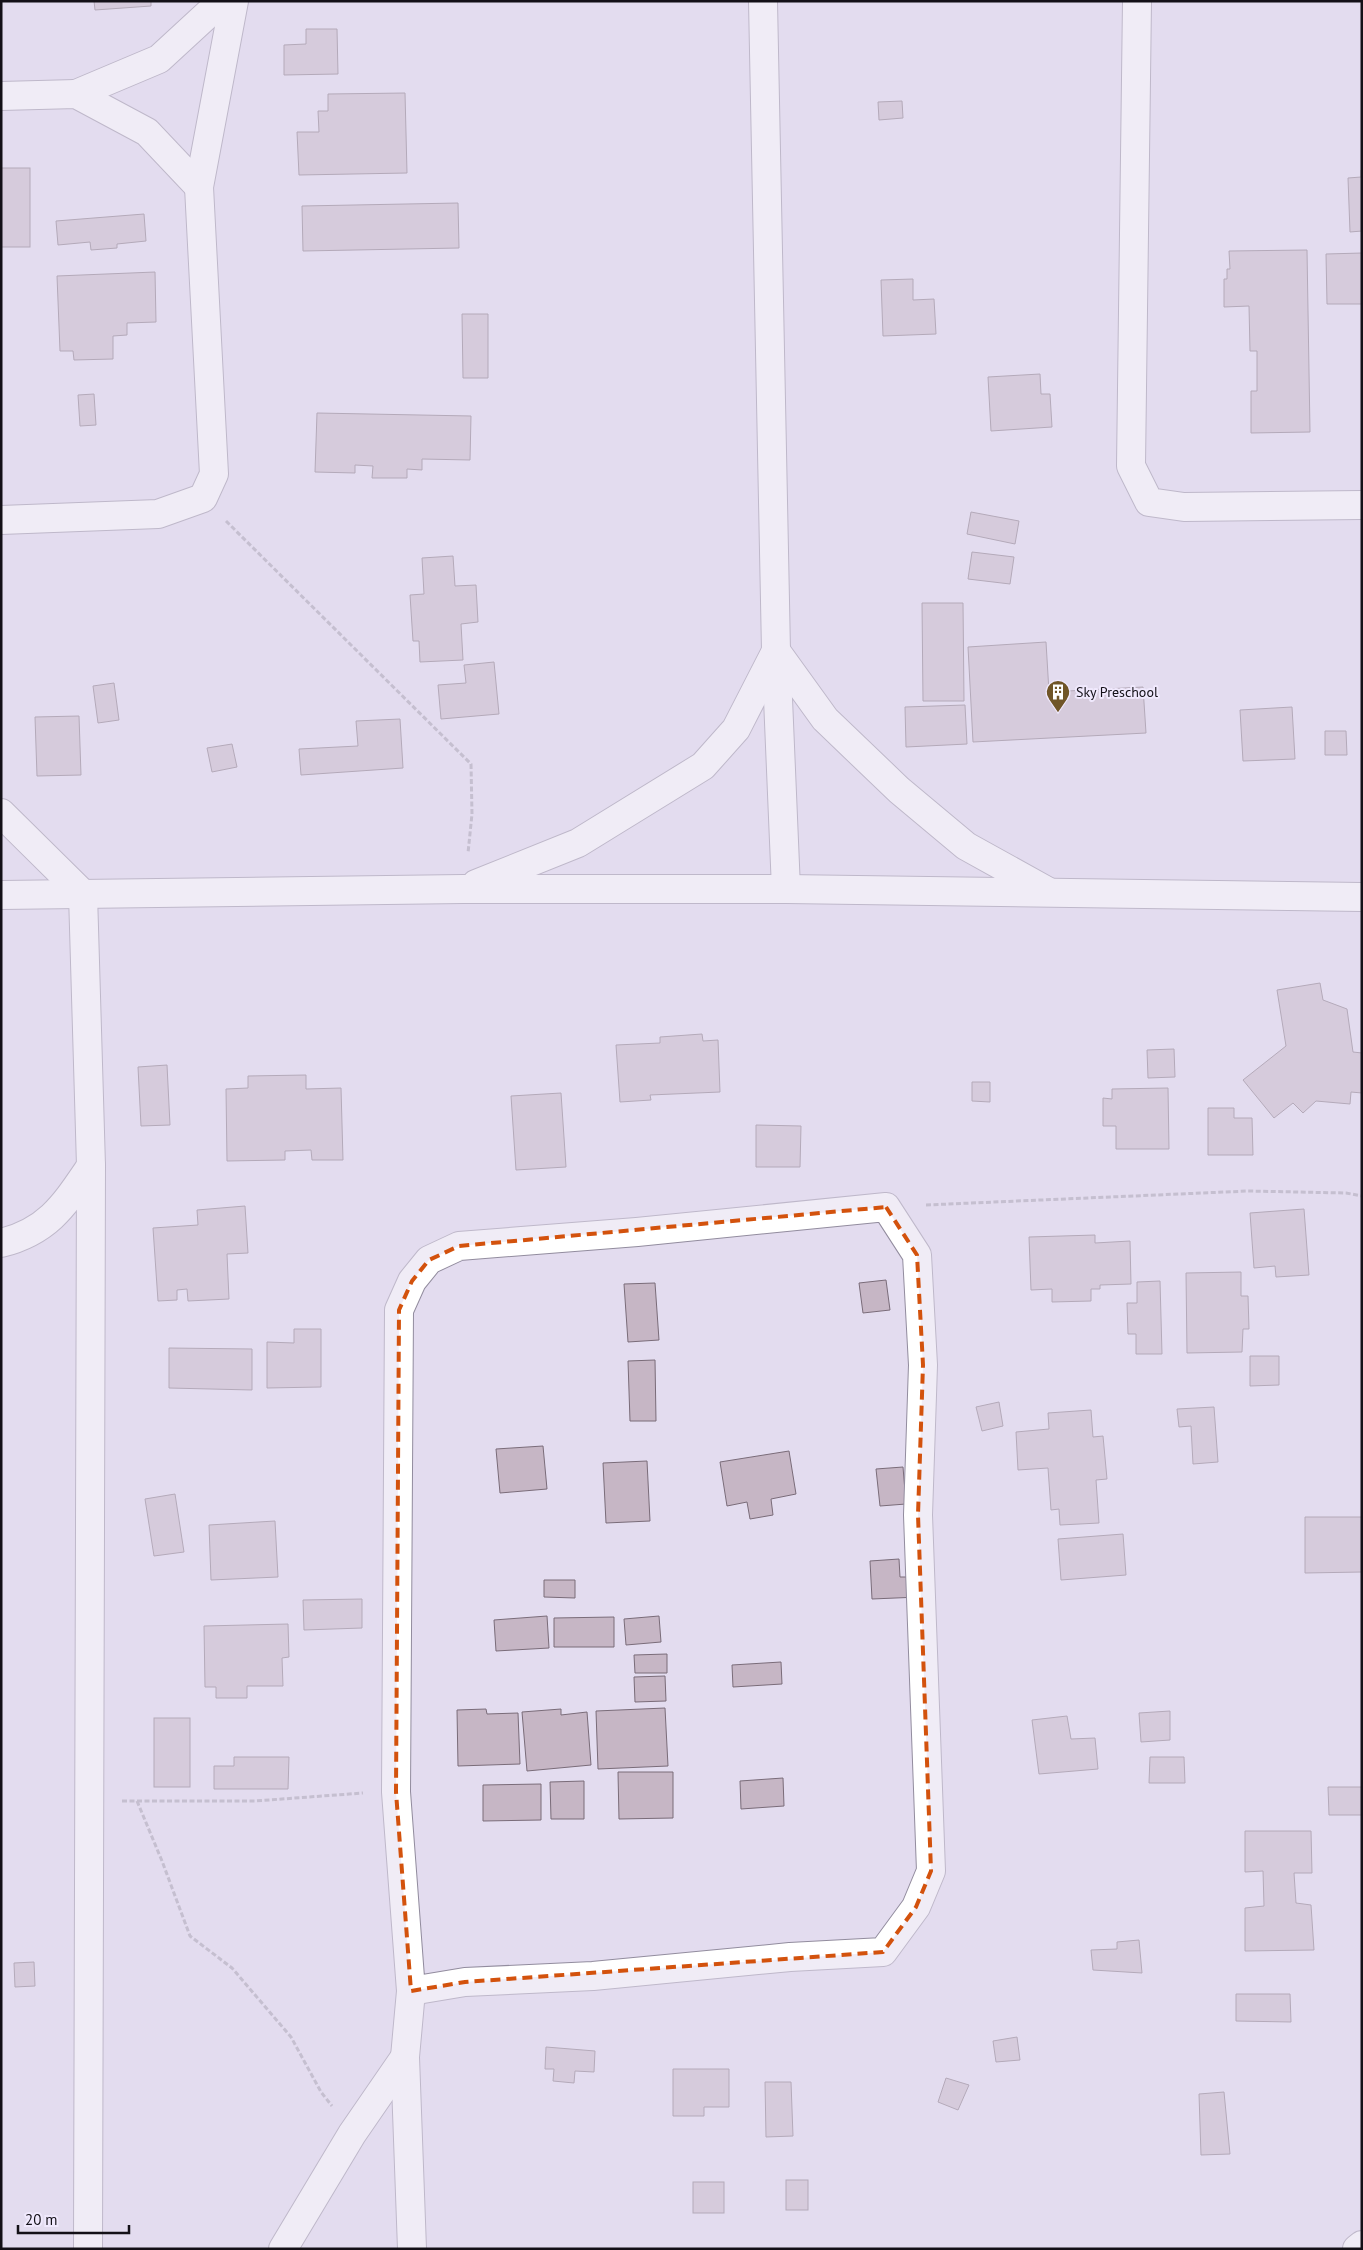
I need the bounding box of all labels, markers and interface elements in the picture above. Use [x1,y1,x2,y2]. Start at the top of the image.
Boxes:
building icon: Sky Preschool [1045,679,1071,713]
place label: Sky Preschool [1076,683,1158,701]
scale bar [18,2202,129,2234]
text: 20 m [25,2210,58,2229]

